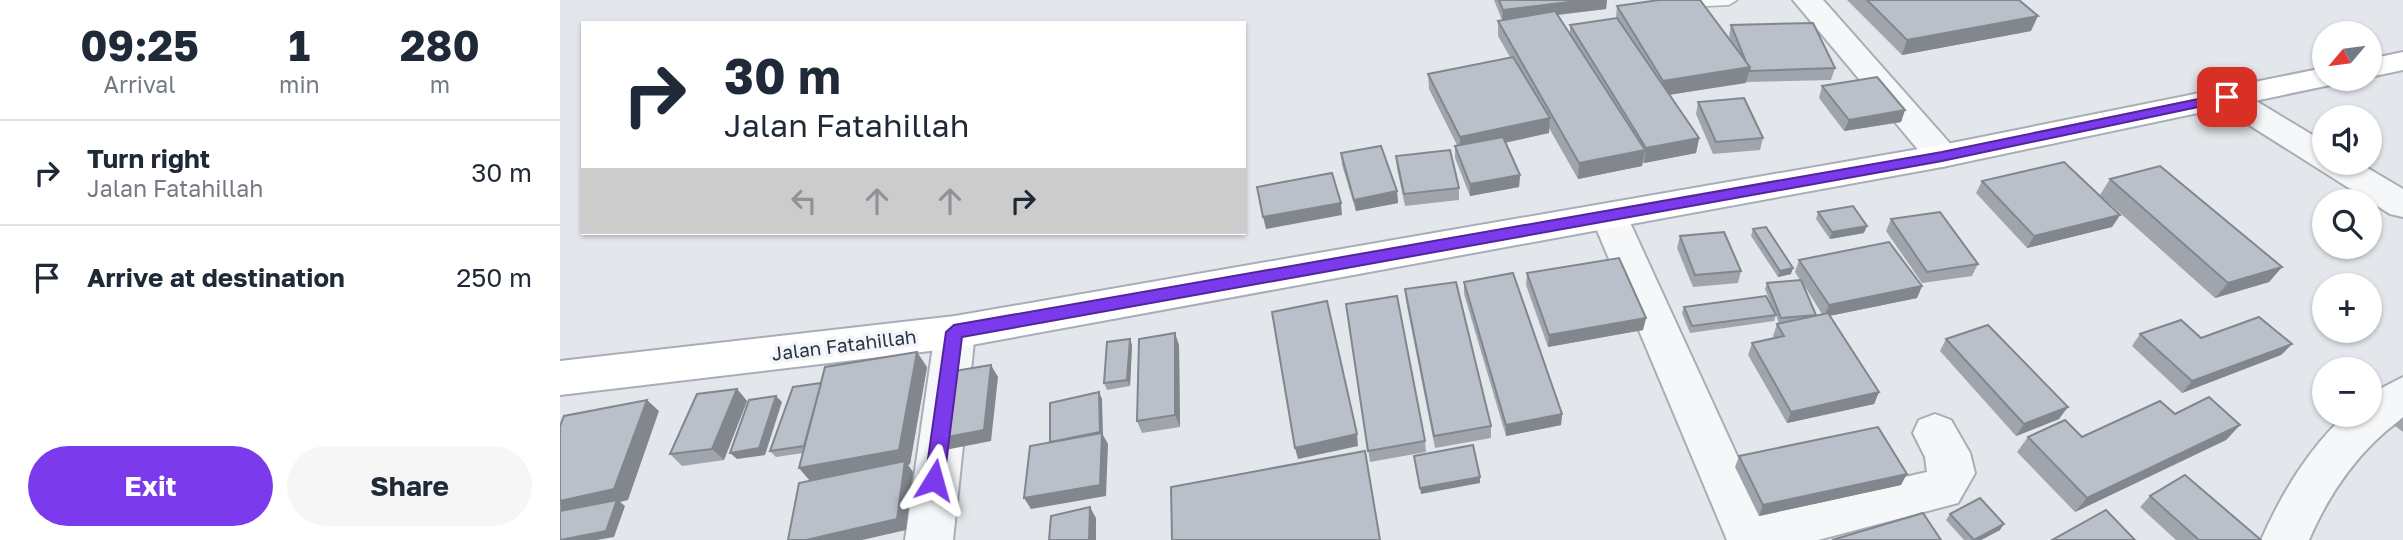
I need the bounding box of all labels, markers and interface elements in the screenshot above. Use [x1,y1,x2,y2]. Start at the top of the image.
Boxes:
text: 09:25 [80,20,199,70]
text: 1 [289,20,310,70]
text: 280 [400,20,480,70]
north arrow [2312,21,2382,91]
map controls [2312,21,2382,427]
text: 30 m [724,46,841,105]
icon: right [609,49,700,140]
pin [2197,67,2257,127]
text: Arrival [104,70,176,98]
text: min [279,70,320,98]
text: m [430,70,450,98]
icon: arrive [2208,78,2246,116]
button: sound [2312,105,2382,175]
text: Jalan Fatahillah [724,106,969,144]
text: Turn right [87,143,210,174]
icon: right [28,154,66,192]
text: 30 m [471,157,532,188]
text: Jalan Fatahillah [87,174,263,202]
icon: left [785,182,823,220]
icon: ahead [858,182,896,220]
icon: ahead [931,182,969,220]
icon: right [1004,182,1042,220]
button: search [2312,189,2382,259]
icon: arrive [28,259,66,297]
text: Arrive at destination [87,262,345,293]
text: 250 m [456,262,532,293]
button: + [2312,273,2382,343]
street label: Jalan Fatahillah [770,324,918,365]
button: − [2312,357,2382,427]
position arrow [897,443,971,517]
button: Exit [28,446,273,526]
button: Share [287,446,532,526]

